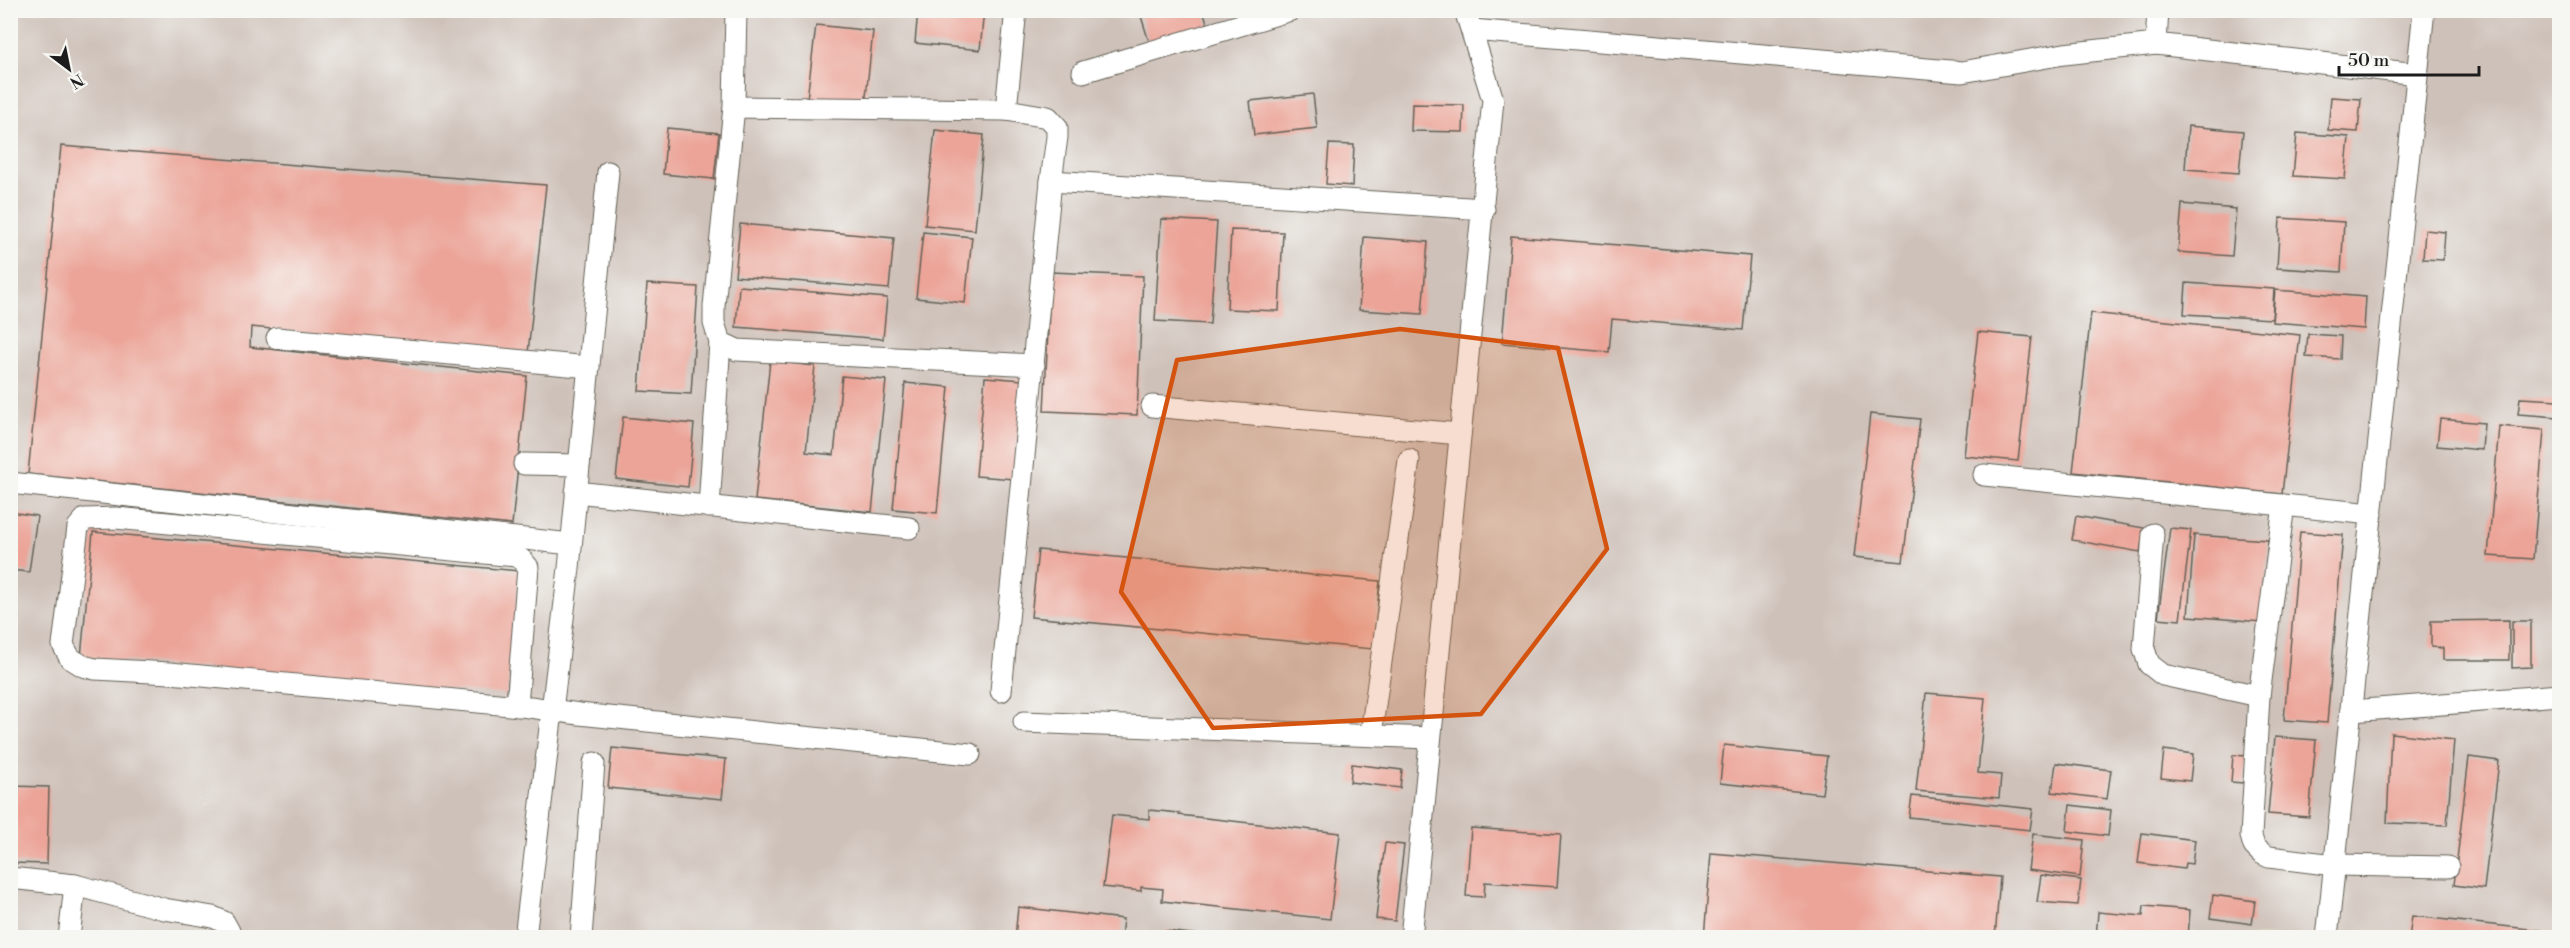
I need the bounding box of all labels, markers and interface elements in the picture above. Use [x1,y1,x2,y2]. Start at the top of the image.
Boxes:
north arrow [39,39,99,99]
scale bar [2339,39,2478,77]
text: 50 m [2348,49,2390,72]
text: N [65,69,87,93]

